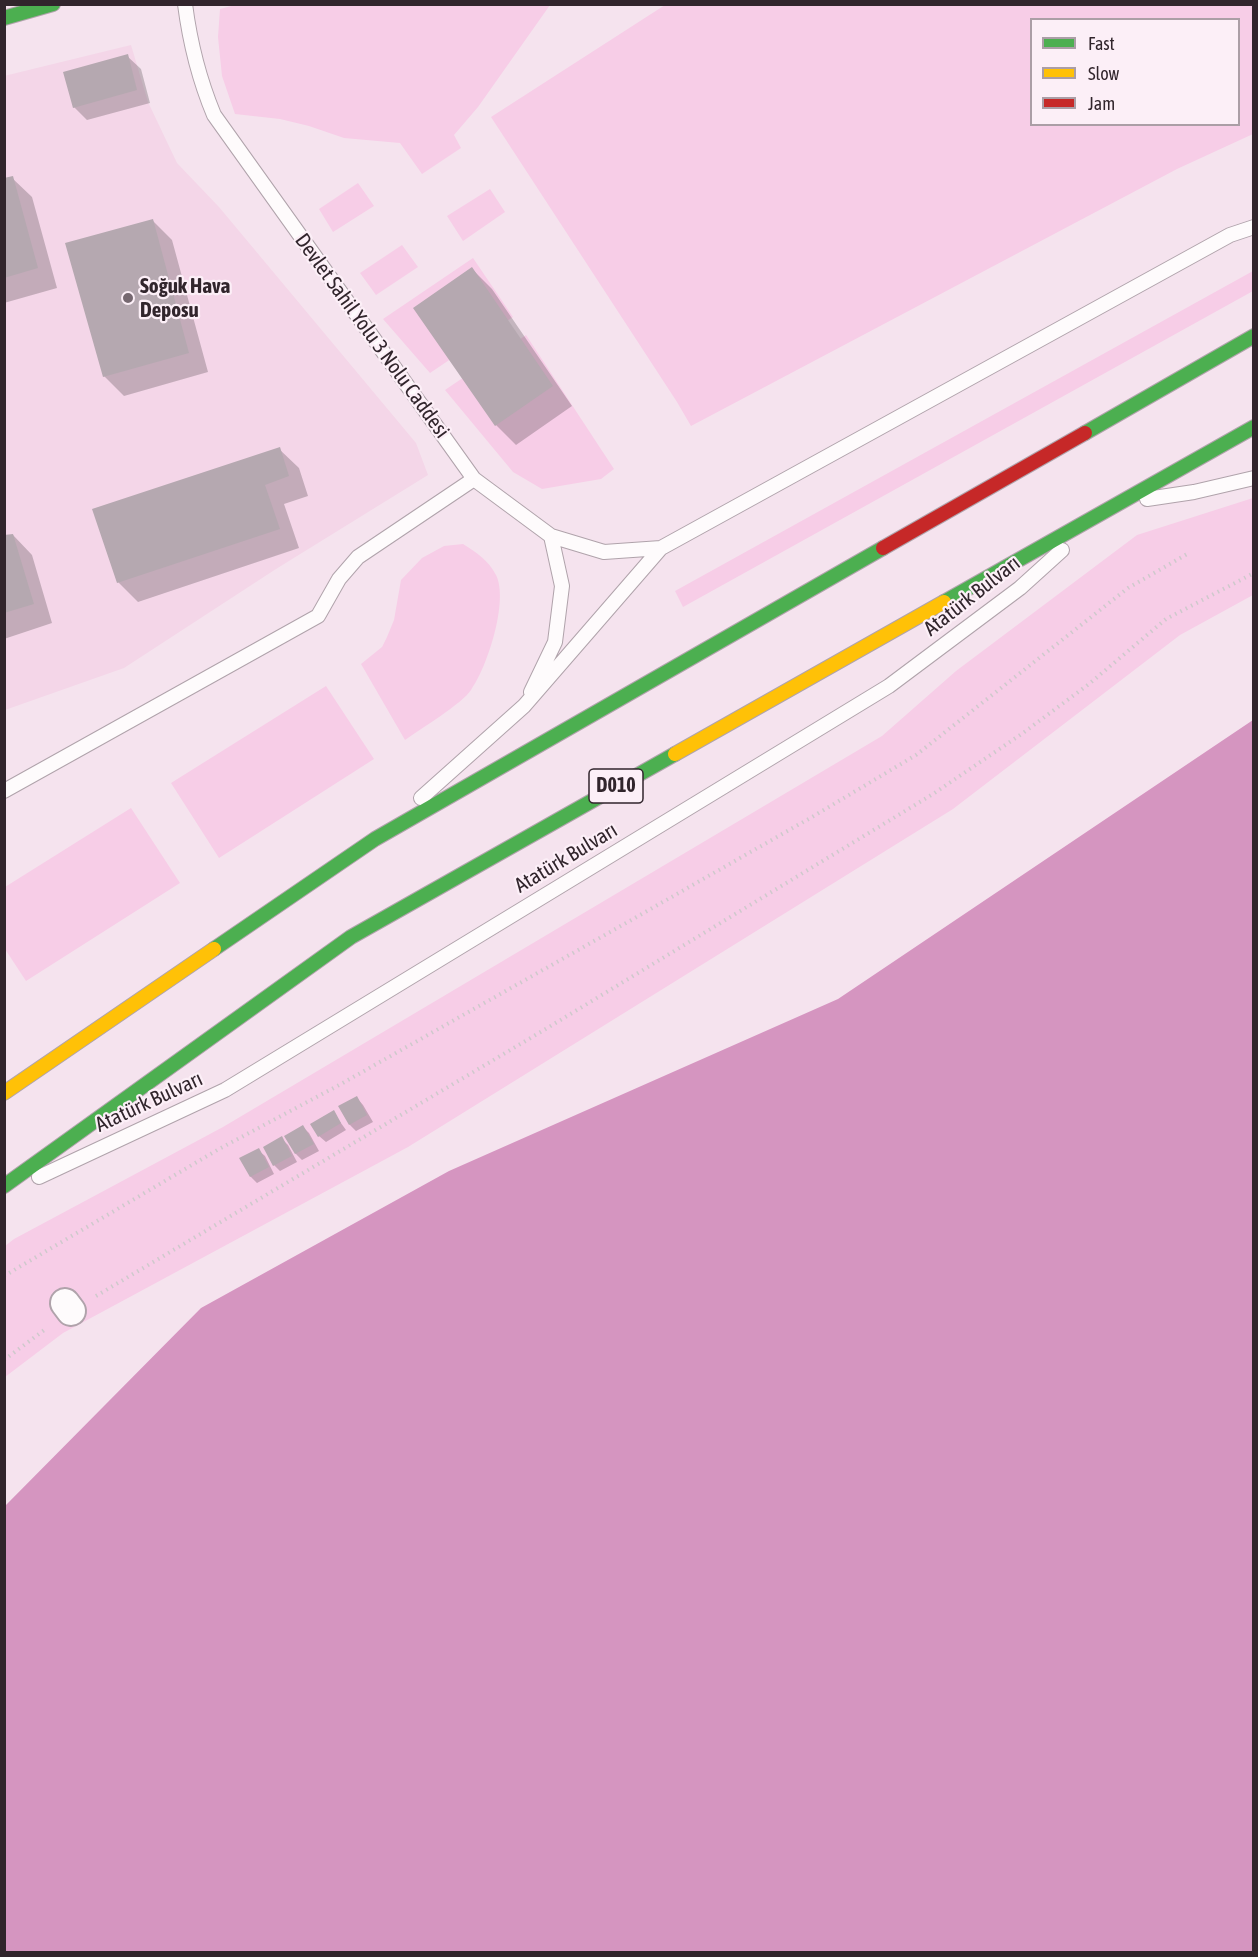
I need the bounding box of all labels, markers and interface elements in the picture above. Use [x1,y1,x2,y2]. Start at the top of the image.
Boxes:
legend [1030,18,1240,126]
text: Fast [1088,33,1115,54]
text: Slow [1088,63,1119,84]
text: Jam [1088,93,1115,114]
street label: Devlet Sahil Yolu 3 Nolu Caddesi [289,229,455,443]
place label: Soğuk Hava Deposu [140,273,230,323]
marker: Soğuk Hava Deposu [121,291,135,305]
street label: Atatürk Bulvarı [919,551,1025,641]
road number: D010 [589,769,643,803]
street label: Atatürk Bulvarı [510,818,622,898]
street label: Atatürk Bulvarı [91,1066,207,1138]

